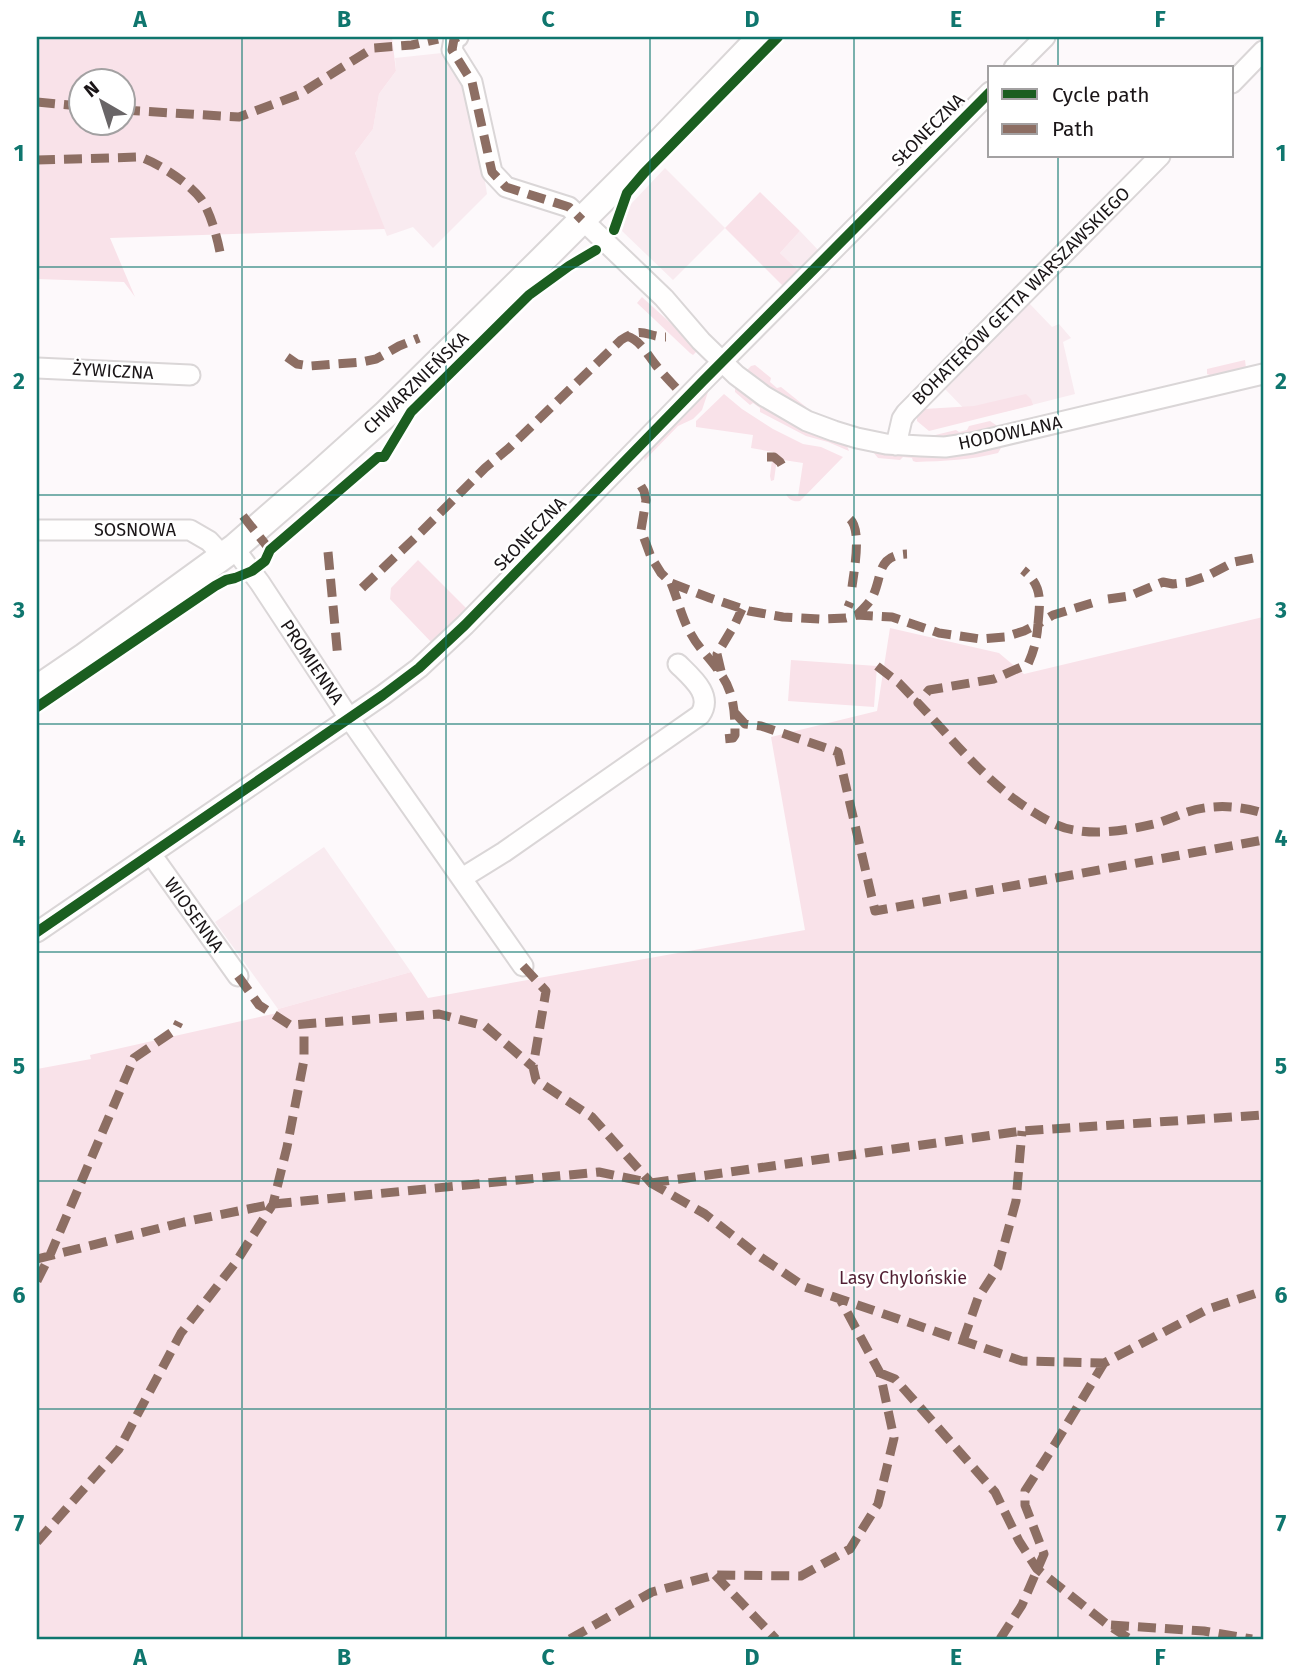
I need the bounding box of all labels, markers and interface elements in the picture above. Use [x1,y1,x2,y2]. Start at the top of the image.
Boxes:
text: A [132,5,147,33]
text: B [337,5,351,33]
text: C [541,5,555,33]
text: D [745,5,760,33]
text: E [950,5,962,33]
text: F [1154,5,1166,33]
north arrow [66,66,136,136]
legend [988,66,1234,158]
text: N [79,76,104,102]
text: Cycle path [1052,82,1150,108]
street label: SŁONECZNA [887,88,970,171]
text: Path [1052,116,1094,142]
text: 1 [14,139,24,167]
text: 1 [1276,139,1286,167]
street label: BOHATERÓW GETTA WARSZAWSKIEGO [907,182,1135,410]
street label: CHWARZNIEŃSKA [358,326,474,439]
street label: ŻYWICZNA [72,358,155,384]
text: 2 [13,367,25,395]
text: 2 [1275,367,1287,395]
street label: HODOWLANA [956,411,1065,455]
street label: SŁONECZNA [489,492,571,576]
street label: SOSNOWA [94,519,177,541]
text: 3 [12,596,25,624]
text: 3 [1274,596,1287,624]
street label: PROMIENNA [276,615,349,709]
text: 4 [13,824,26,852]
text: 4 [1275,824,1288,852]
street label: WIOSENNA [160,873,229,957]
text: 5 [13,1052,25,1080]
text: 5 [1275,1052,1287,1080]
park label: Lasy Chylońskie [839,1267,967,1289]
text: 6 [13,1281,26,1309]
text: 6 [1275,1281,1288,1309]
text: 7 [14,1509,25,1537]
text: 7 [1276,1509,1287,1537]
text: A [132,1643,147,1671]
text: B [337,1643,351,1671]
text: C [541,1643,555,1671]
text: D [745,1643,760,1671]
text: E [950,1643,962,1671]
text: F [1154,1643,1166,1671]

